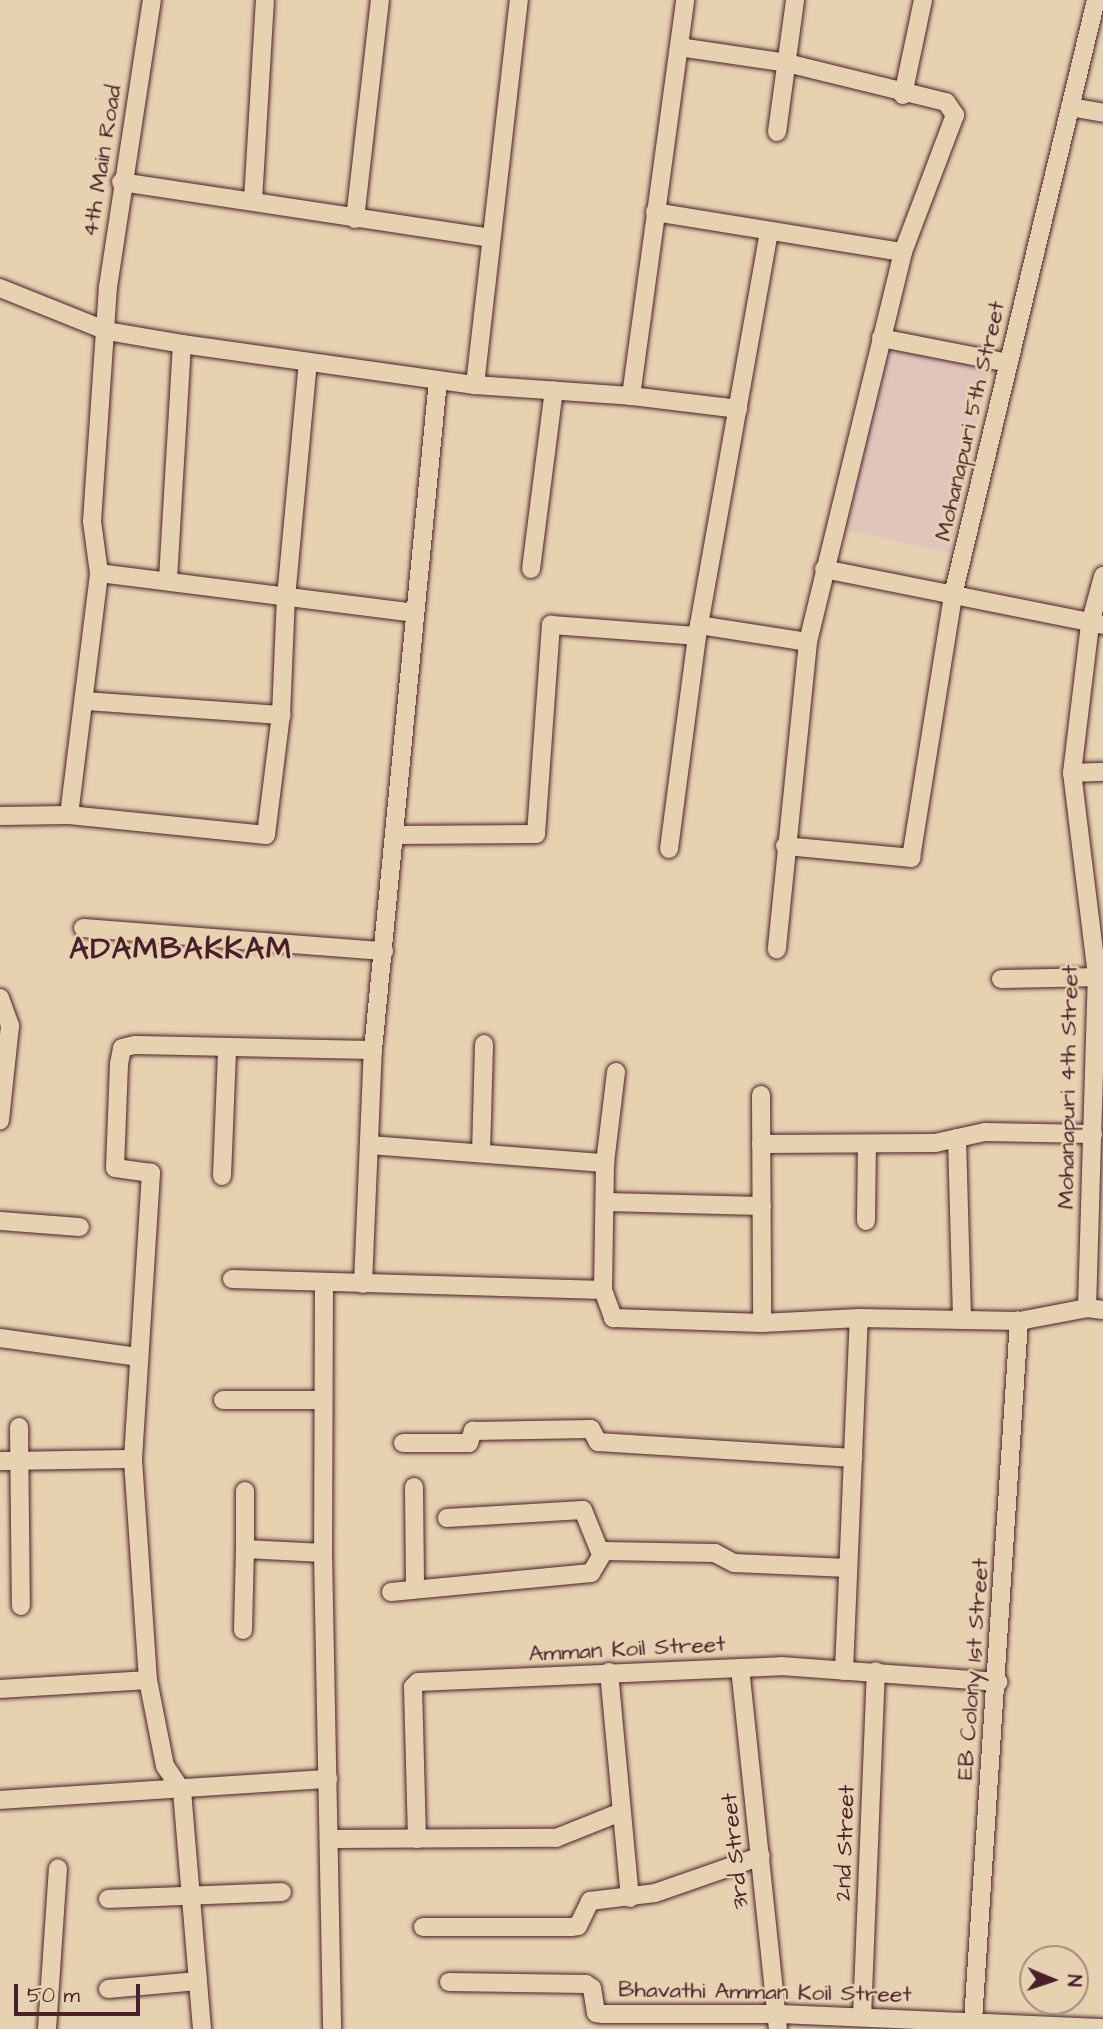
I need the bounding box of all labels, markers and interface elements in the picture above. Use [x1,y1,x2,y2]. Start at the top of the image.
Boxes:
street label: 4th Main Road [76,83,128,239]
street label: Mohanapuri 5th Street [929,298,1011,544]
district label: ADAMBAKKAM [70,931,292,967]
street label: Mohanapuri 4th Street [1052,964,1084,1210]
street label: EB Colony 1st Street [951,1557,995,1781]
street label: Amman Koil Street [528,1630,726,1668]
street label: 2nd Street [829,1784,861,1902]
street label: 3rd Street [715,1792,755,1910]
north arrow [1019,1945,1089,2015]
scale bar [18,1969,144,2013]
text: N [1060,1974,1087,1987]
street label: Bhavathi Amman Koil Street [618,1976,912,2008]
text: 50 m [27,1981,80,2010]

